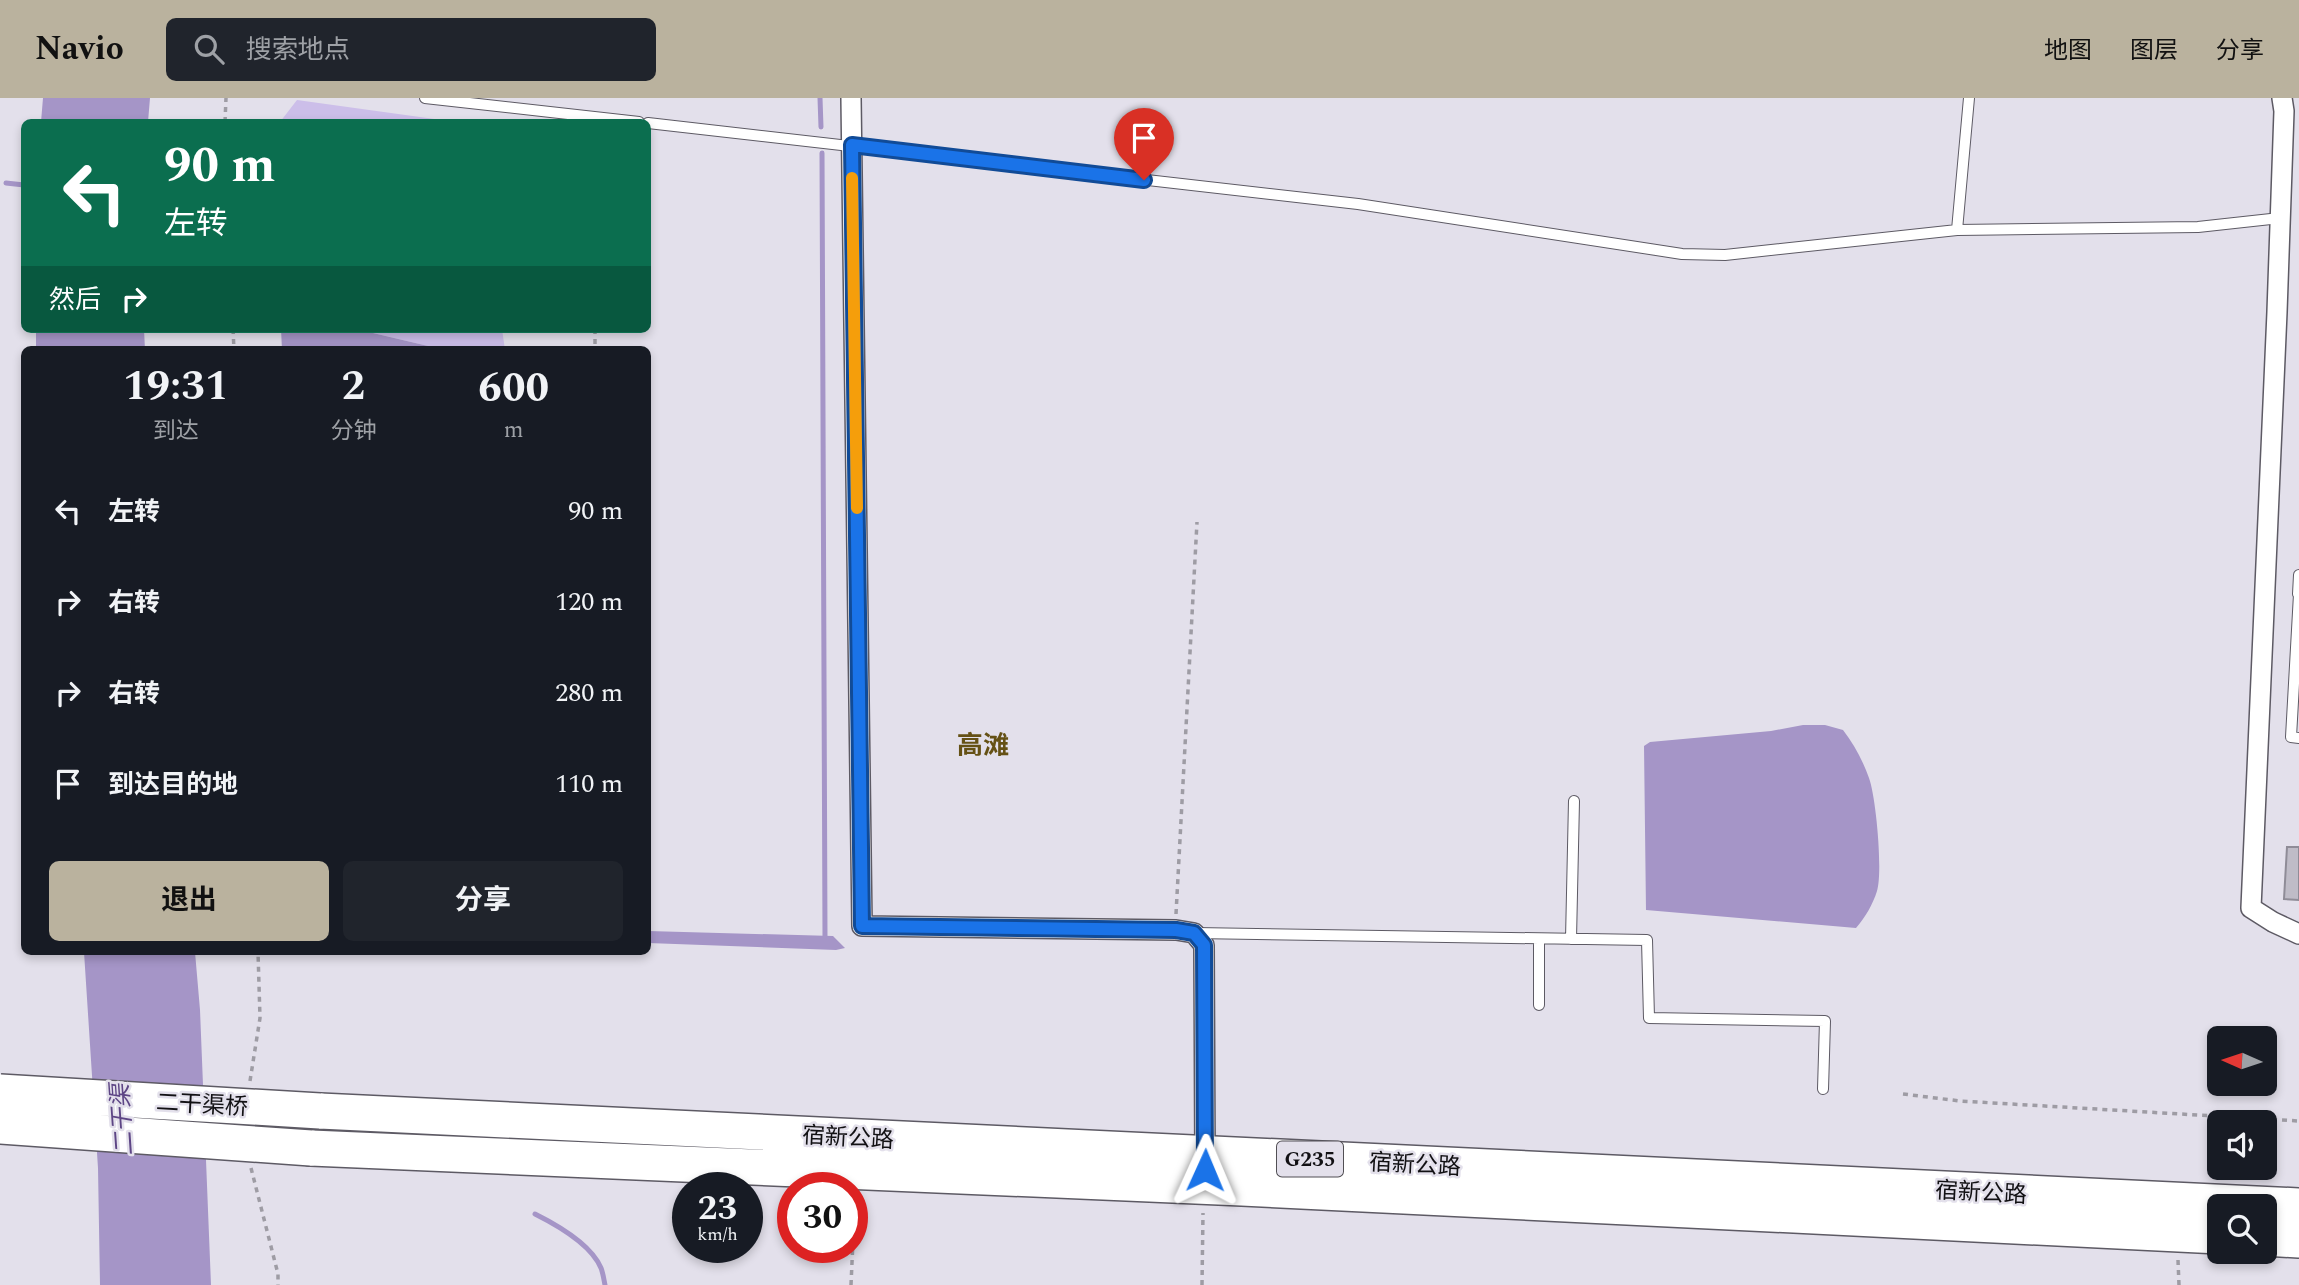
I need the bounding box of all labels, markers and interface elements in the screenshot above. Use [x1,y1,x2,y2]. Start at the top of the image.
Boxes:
search box [166,18,656,81]
text: Navio [35,24,124,74]
icon: search [190,30,228,68]
text: 搜索地点 [246,30,350,70]
text: 地图 [2044,33,2092,69]
text: 图层 [2130,33,2178,69]
text: 分享 [2216,33,2264,69]
pin [1114,108,1174,180]
icon: arrive [1125,119,1163,157]
text: 90 m [164,129,275,204]
icon: left [49,147,140,238]
text: 左转 [164,200,228,249]
text: 然后 [49,280,101,320]
icon: right [115,280,153,318]
text: 19:31 [123,355,228,418]
text: 2 [342,355,365,418]
text: 600 [478,357,549,420]
text: m [504,413,524,448]
text: 到达 [153,414,199,449]
text: 分钟 [330,414,376,449]
text: 90 m [568,491,623,531]
icon: left [49,492,87,530]
text: 左转 [108,492,160,532]
text: 120 m [555,582,623,622]
icon: right [49,583,87,621]
text: 右转 [108,583,160,623]
text: 280 m [555,673,623,713]
icon: right [49,674,87,712]
text: 右转 [108,674,160,714]
district label: 高滩 [957,726,1009,766]
text: 110 m [555,764,623,804]
icon: arrive [49,765,87,803]
text: 到达目的地 [108,765,238,805]
button: 退出 [49,861,329,941]
button: 分享 [343,861,623,941]
north arrow [2207,1026,2277,1096]
map controls [2207,1026,2277,1264]
water label: 二干渠 [102,1080,143,1157]
street label: 二干渠桥 [155,1086,249,1125]
button: sound [2207,1110,2277,1180]
street label: 宿新公路 [801,1119,895,1158]
position arrow [1168,1133,1242,1207]
road number: G235 [1277,1142,1343,1176]
street label: 宿新公路 [1368,1146,1462,1185]
speed limit sign: 30 [777,1172,868,1263]
street label: 宿新公路 [1934,1174,2028,1213]
text: 23 [698,1182,737,1235]
button: search [2207,1194,2277,1264]
text: km/h [697,1221,738,1248]

